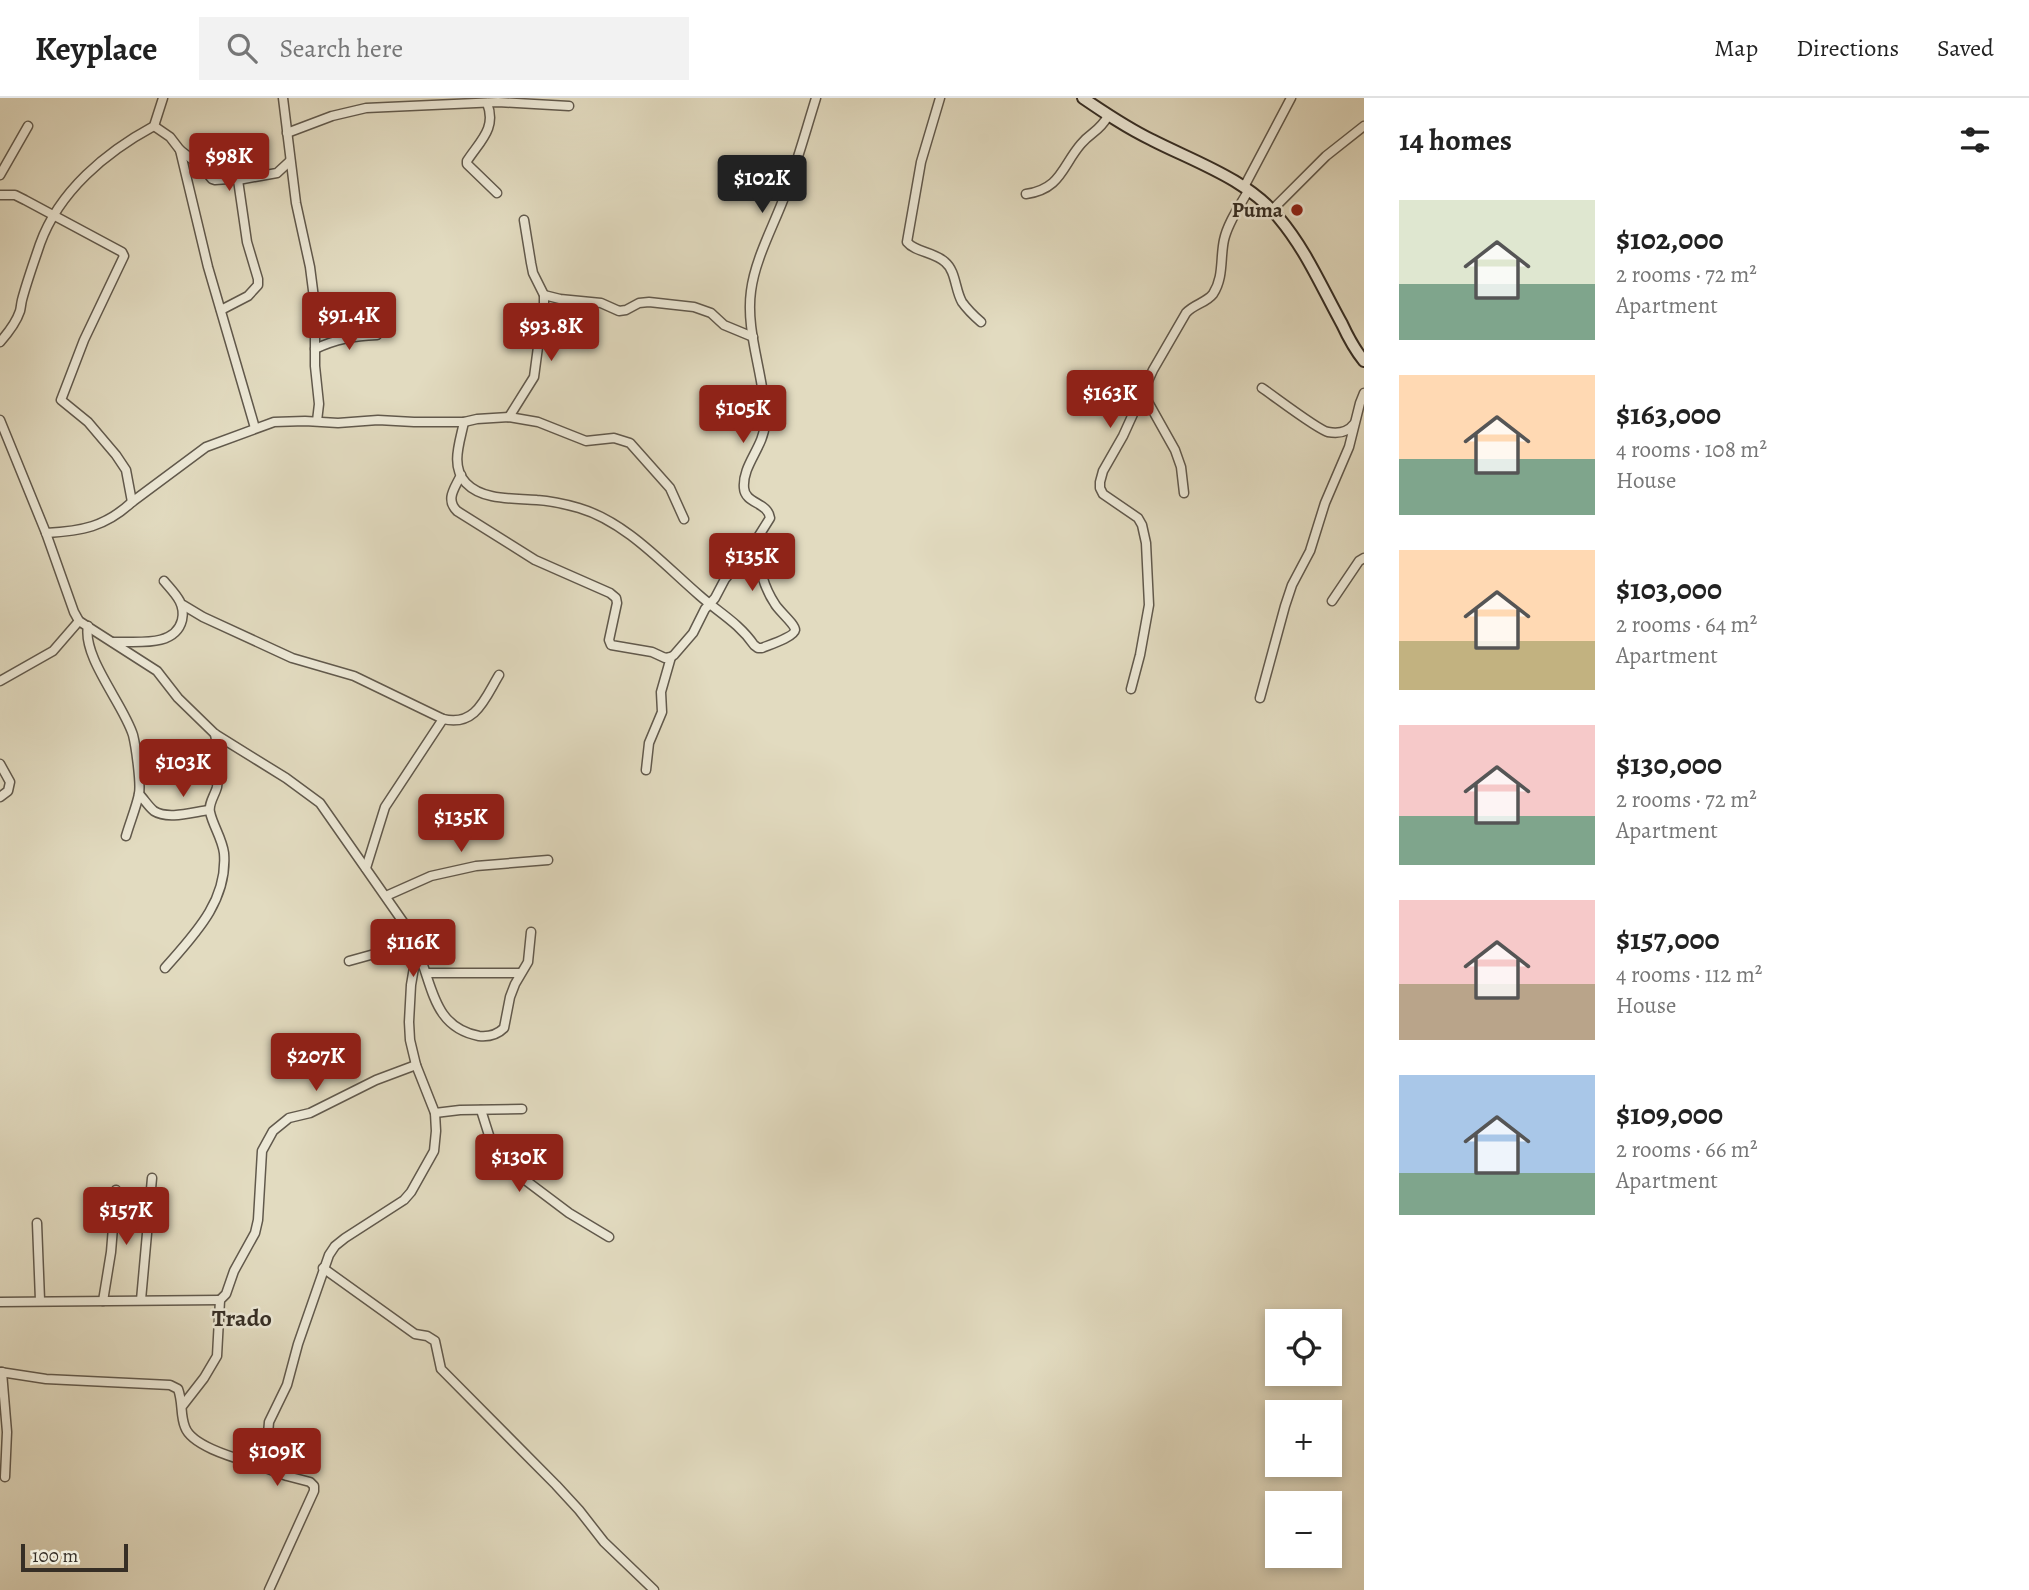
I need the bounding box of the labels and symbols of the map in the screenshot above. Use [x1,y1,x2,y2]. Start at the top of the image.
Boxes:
pin: $98K [188,134,270,193]
pin: $102K [713,156,811,215]
place label: Puma [1232,196,1284,224]
marker: Puma [1289,202,1305,218]
pin: $91.4K [292,292,406,352]
pin: $93.8K [494,303,608,363]
pin: $163K [1061,370,1159,430]
pin: $105K [694,386,792,445]
pin: $135K [703,533,801,593]
pin: $103K [134,740,232,799]
pin: $135K [412,794,510,854]
pin: $116K [364,920,462,979]
pin: $207K [267,1034,365,1093]
pin: $130K [470,1134,568,1194]
pin: $157K [77,1188,175,1247]
district label: Trado [212,1302,272,1334]
pin: $109K [228,1428,326,1488]
scale bar [21,1541,128,1573]

